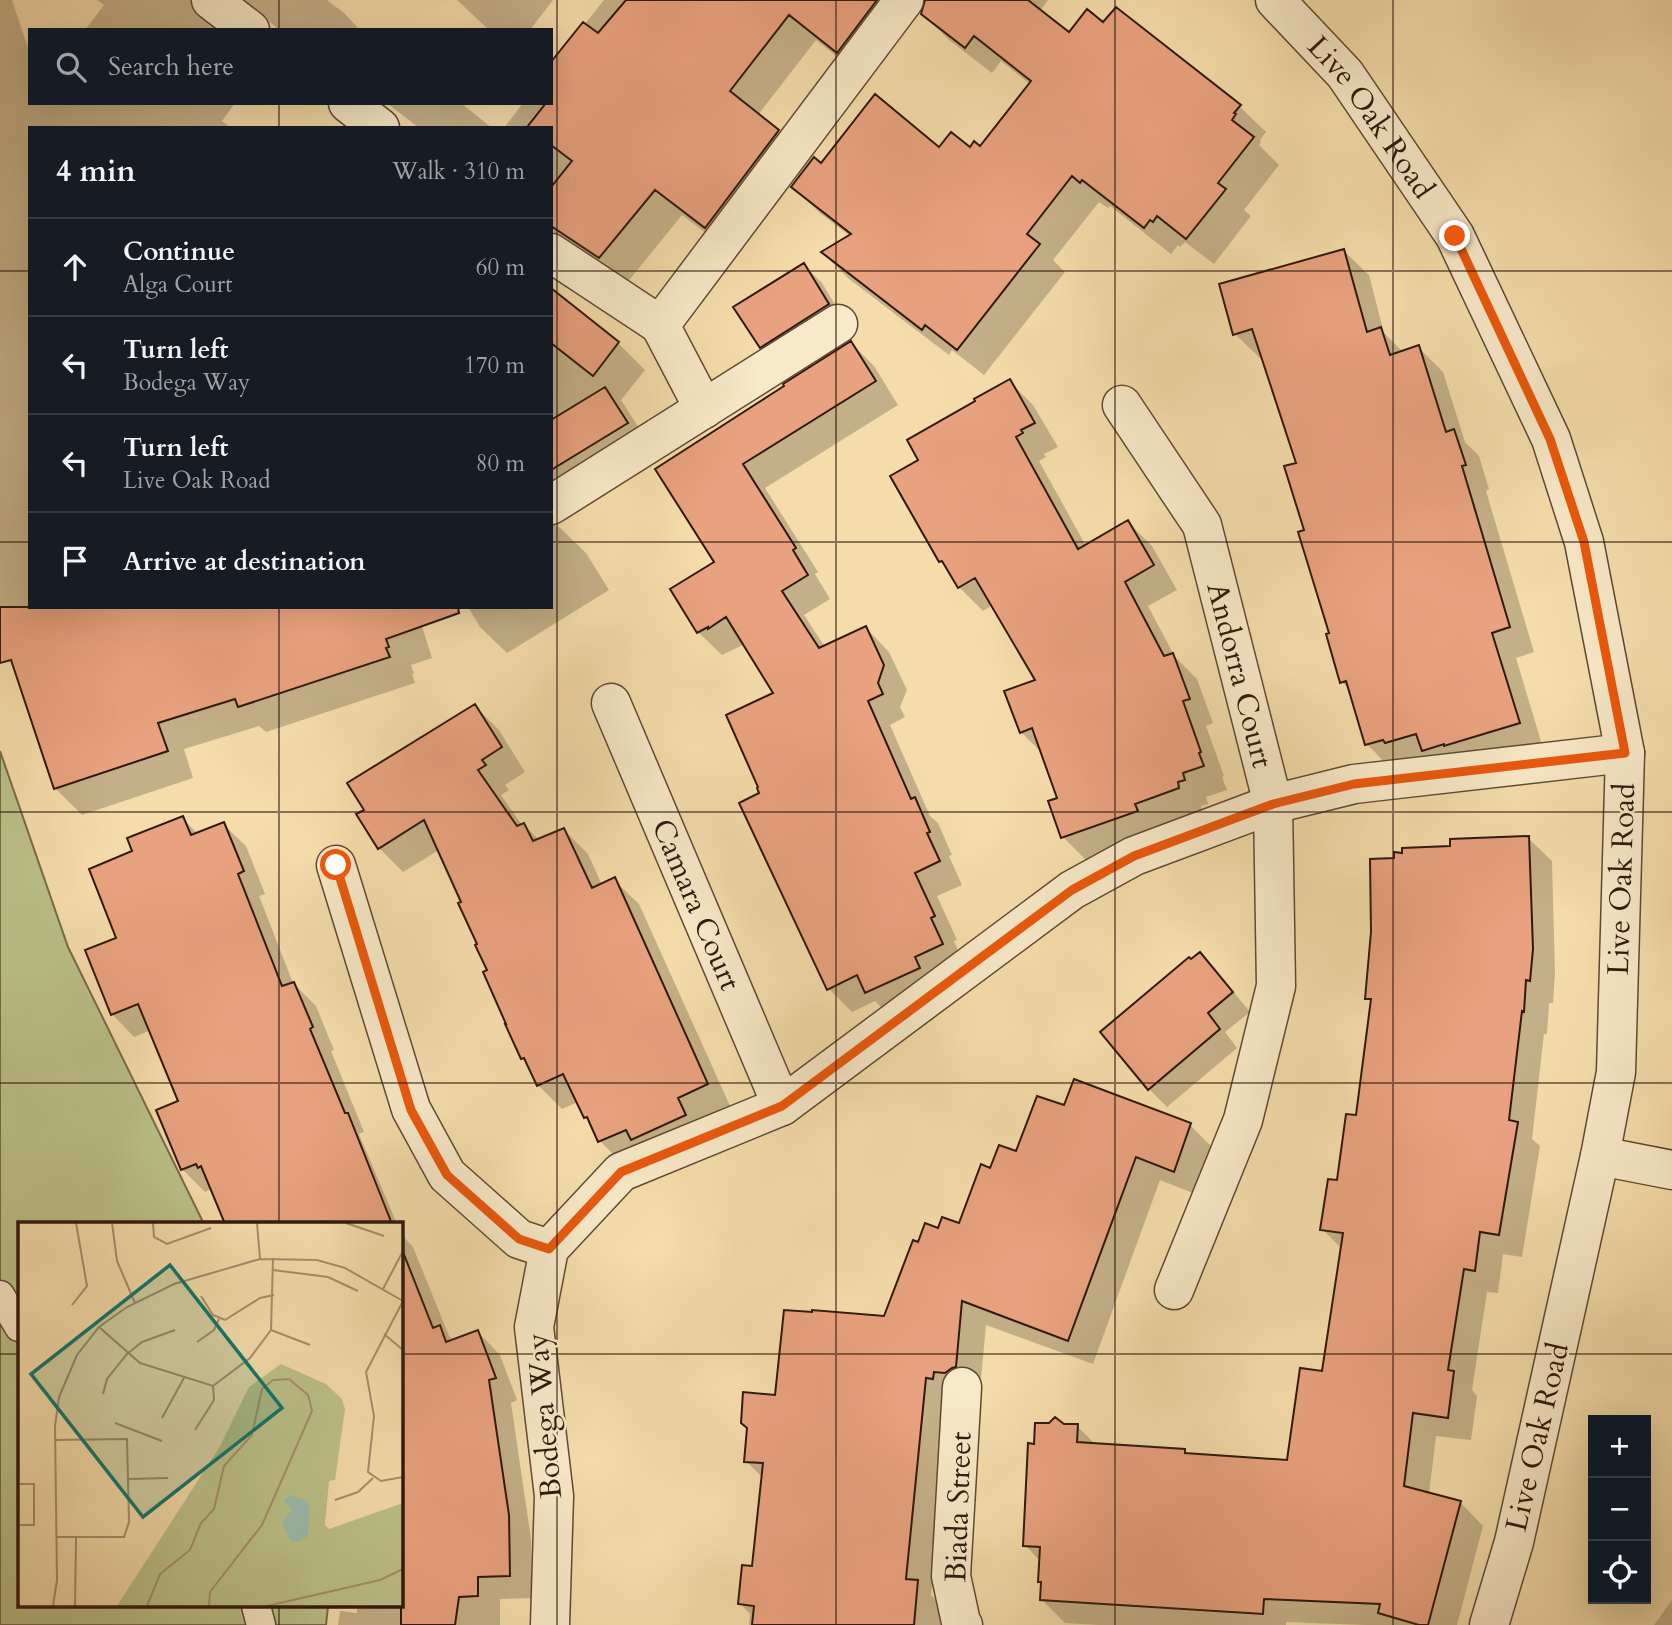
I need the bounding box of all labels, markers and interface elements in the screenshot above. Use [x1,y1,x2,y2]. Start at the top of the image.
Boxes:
street label: Live Oak Road [1298,27,1444,207]
search box [28,28,553,105]
icon: search [52,48,90,86]
text: Search here [108,49,234,84]
text: 4 min [56,151,136,192]
text: Walk · 310 m [392,156,525,187]
route end [1439,220,1470,251]
text: Continue [123,234,235,269]
icon: ahead [56,248,94,286]
text: 60 m [476,252,525,283]
text: Alga Court [123,269,233,300]
text: Turn left [123,332,228,367]
icon: left [56,346,94,384]
text: 170 m [464,350,525,381]
text: Bodega Way [123,367,250,398]
text: Turn left [123,430,228,465]
icon: left [56,444,94,482]
text: 80 m [476,448,525,479]
text: Live Oak Road [123,465,271,496]
icon: arrive [56,542,94,580]
text: Arrive at destination [123,544,366,579]
street label: Andorra Court [1196,578,1283,773]
street label: Live Oak Road [1598,782,1645,976]
street label: Camara Court [642,813,751,997]
route start [320,849,351,880]
inset map [18,1222,402,1608]
street label: Bodega Way [517,1331,572,1500]
street label: Live Oak Road [1496,1339,1579,1535]
map controls [1588,1415,1651,1604]
button: + [1588,1415,1651,1478]
street label: Biada Street [935,1430,982,1583]
button: − [1588,1478,1651,1541]
button: locate [1588,1541,1651,1604]

